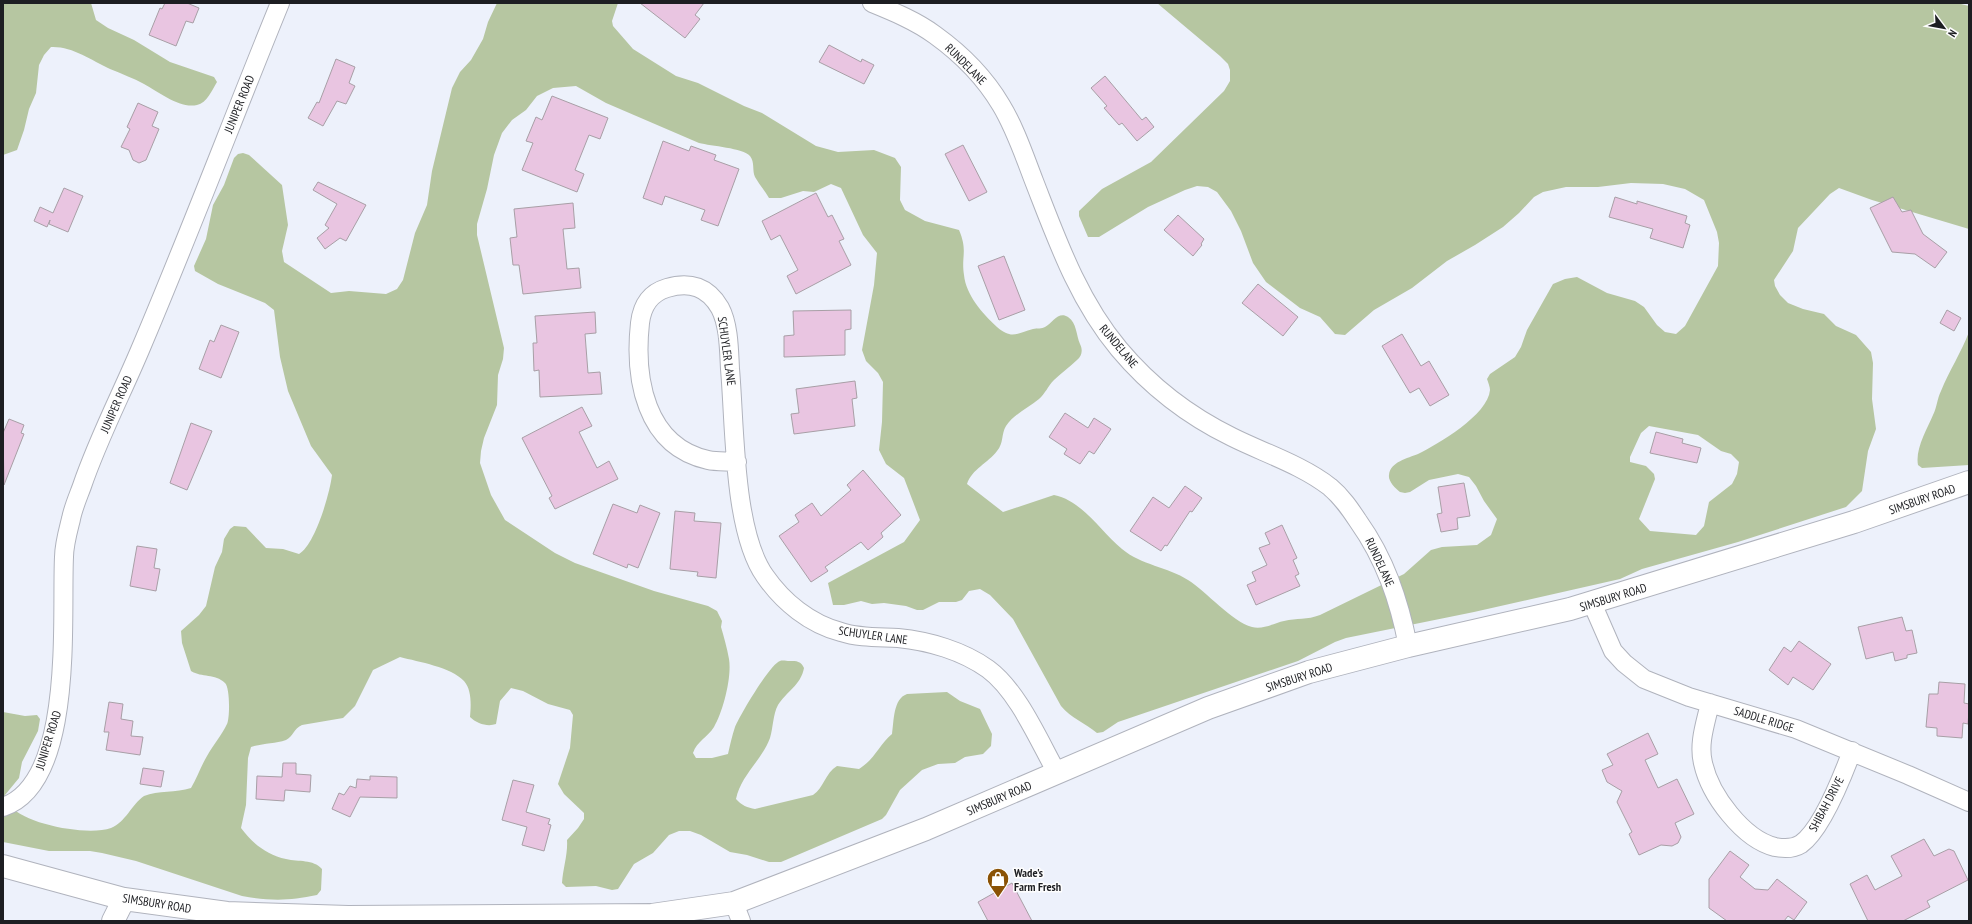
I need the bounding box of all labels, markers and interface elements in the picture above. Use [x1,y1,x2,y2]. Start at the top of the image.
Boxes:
north arrow [1924,8,1964,48]
text: N [1945,27,1960,40]
street label: RUNDELANE [942,40,990,88]
street label: JUNIPER ROAD [220,73,257,136]
street label: SCHUYLER LANE [715,316,739,386]
street label: RUNDELANE [1096,321,1142,371]
street label: JUNIPER ROAD [96,373,135,436]
street label: SIMSBURY ROAD [1887,481,1957,517]
street label: RUNDELANE [1362,535,1398,589]
street label: SIMSBURY ROAD [1578,580,1648,614]
street label: SCHUYLER LANE [838,623,908,647]
street label: SIMSBURY ROAD [1264,659,1334,695]
street label: SADDLE RIDGE [1732,703,1796,735]
street label: JUNIPER ROAD [32,709,64,772]
street label: SHIBAH DRIVE [1805,774,1847,834]
street label: SIMSBURY ROAD [964,778,1034,818]
place label: Wade's Farm Fresh [1013,865,1061,894]
shop icon: Wade's Farm Fresh [985,866,1011,899]
street label: SIMSBURY ROAD [122,890,192,916]

